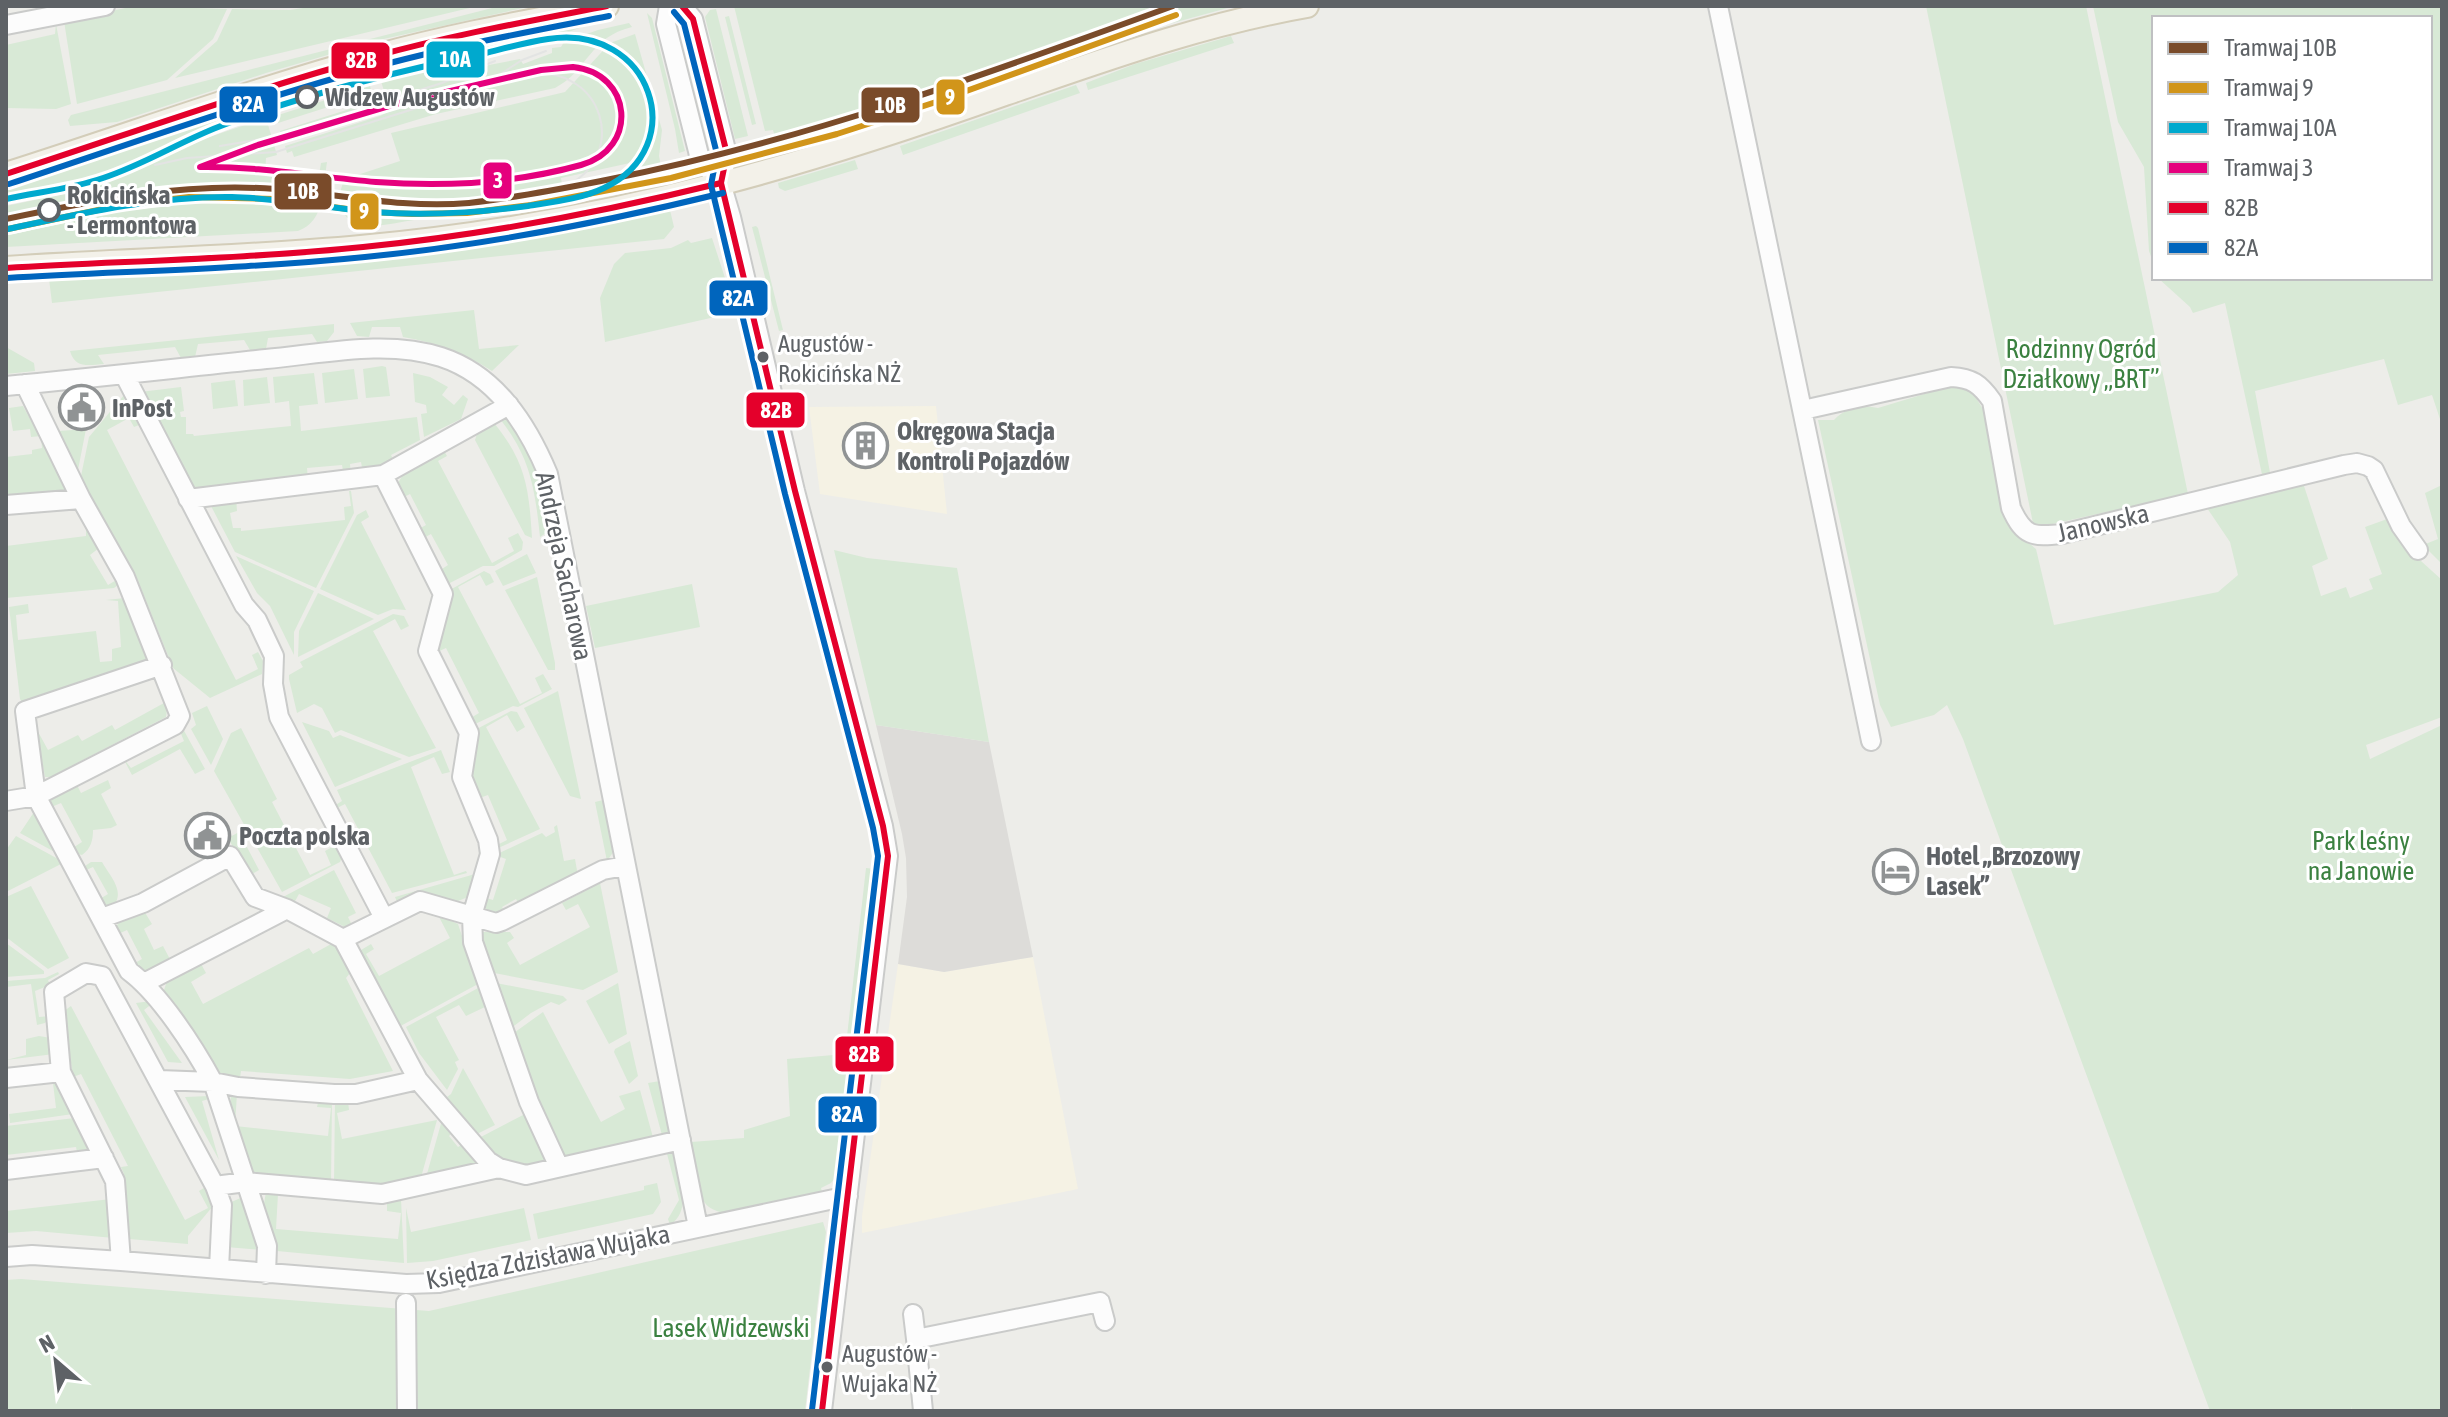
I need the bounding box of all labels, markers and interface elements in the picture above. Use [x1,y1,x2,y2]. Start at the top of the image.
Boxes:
legend [2152,16,2432,280]
text: Tramwaj 10B [2224,34,2337,61]
line badge: 10A [425,40,486,79]
line badge: 82B [330,41,391,80]
text: 10A [439,46,471,72]
text: 82B [345,47,377,73]
text: Tramwaj 9 [2224,74,2313,101]
line badge: 9 [935,78,966,116]
place label: Widzew Augustów [324,82,495,112]
text: 9 [945,84,955,110]
line badge: 82A [218,85,279,124]
marker: Widzew Augustów [296,86,318,108]
line badge: 10B [860,86,921,124]
text: 82A [232,91,264,117]
text: 10B [874,92,906,118]
text: Tramwaj 10A [2224,114,2337,141]
text: Tramwaj 3 [2224,154,2313,181]
line badge: 3 [482,161,513,200]
text: 3 [493,167,503,193]
line badge: 10B [273,172,333,211]
text: 10B [287,178,319,204]
place label: Rokicińska - Lermontowa [67,180,197,240]
line badge: 9 [349,192,380,231]
text: 82B [2224,194,2259,221]
text: 9 [359,198,369,224]
marker: Rokicińska - Lermontowa [38,199,60,221]
text: 82A [2224,234,2259,261]
line badge: 82A [708,279,769,317]
text: 82A [722,285,754,311]
place label: Augustów - Rokicińska NŻ [778,330,901,387]
park label: Rodzinny Ogród Działkowy „BRT” [2003,334,2159,394]
marker: Augustów - Rokicińska NŻ [755,349,771,365]
public building icon: InPost [57,384,105,432]
line badge: 82B [745,391,806,429]
place label: InPost [112,393,173,423]
text: 82B [760,397,792,423]
place label: Okręgowa Stacja Kontroli Pojazdów [897,416,1070,476]
building icon: Okręgowa Stacja Kontroli Pojazdów [842,422,890,470]
street label: Andrzeja Sacharowa [529,469,599,663]
street label: Janowska [2054,498,2152,548]
public building icon: Poczta polska [184,812,232,860]
place label: Poczta polska [239,821,370,851]
park label: Park leśny na Janowie [2308,826,2414,886]
place label: Hotel „Brzozowy Lasek” [1926,841,2080,901]
hotel icon: Hotel „Brzozowy Lasek” [1871,847,1919,895]
line badge: 82B [834,1035,895,1073]
text: 82B [848,1041,880,1067]
line badge: 82A [817,1095,878,1134]
text: 82A [831,1101,863,1127]
street label: Księdza Zdzisława Wujaka [423,1219,673,1295]
park label: Lasek Widzewski [652,1313,810,1343]
north arrow [16,1321,96,1401]
text: N [35,1329,58,1358]
place label: Augustów - Wujaka NŻ [842,1340,937,1397]
marker: Augustów - Wujaka NŻ [819,1359,835,1375]

